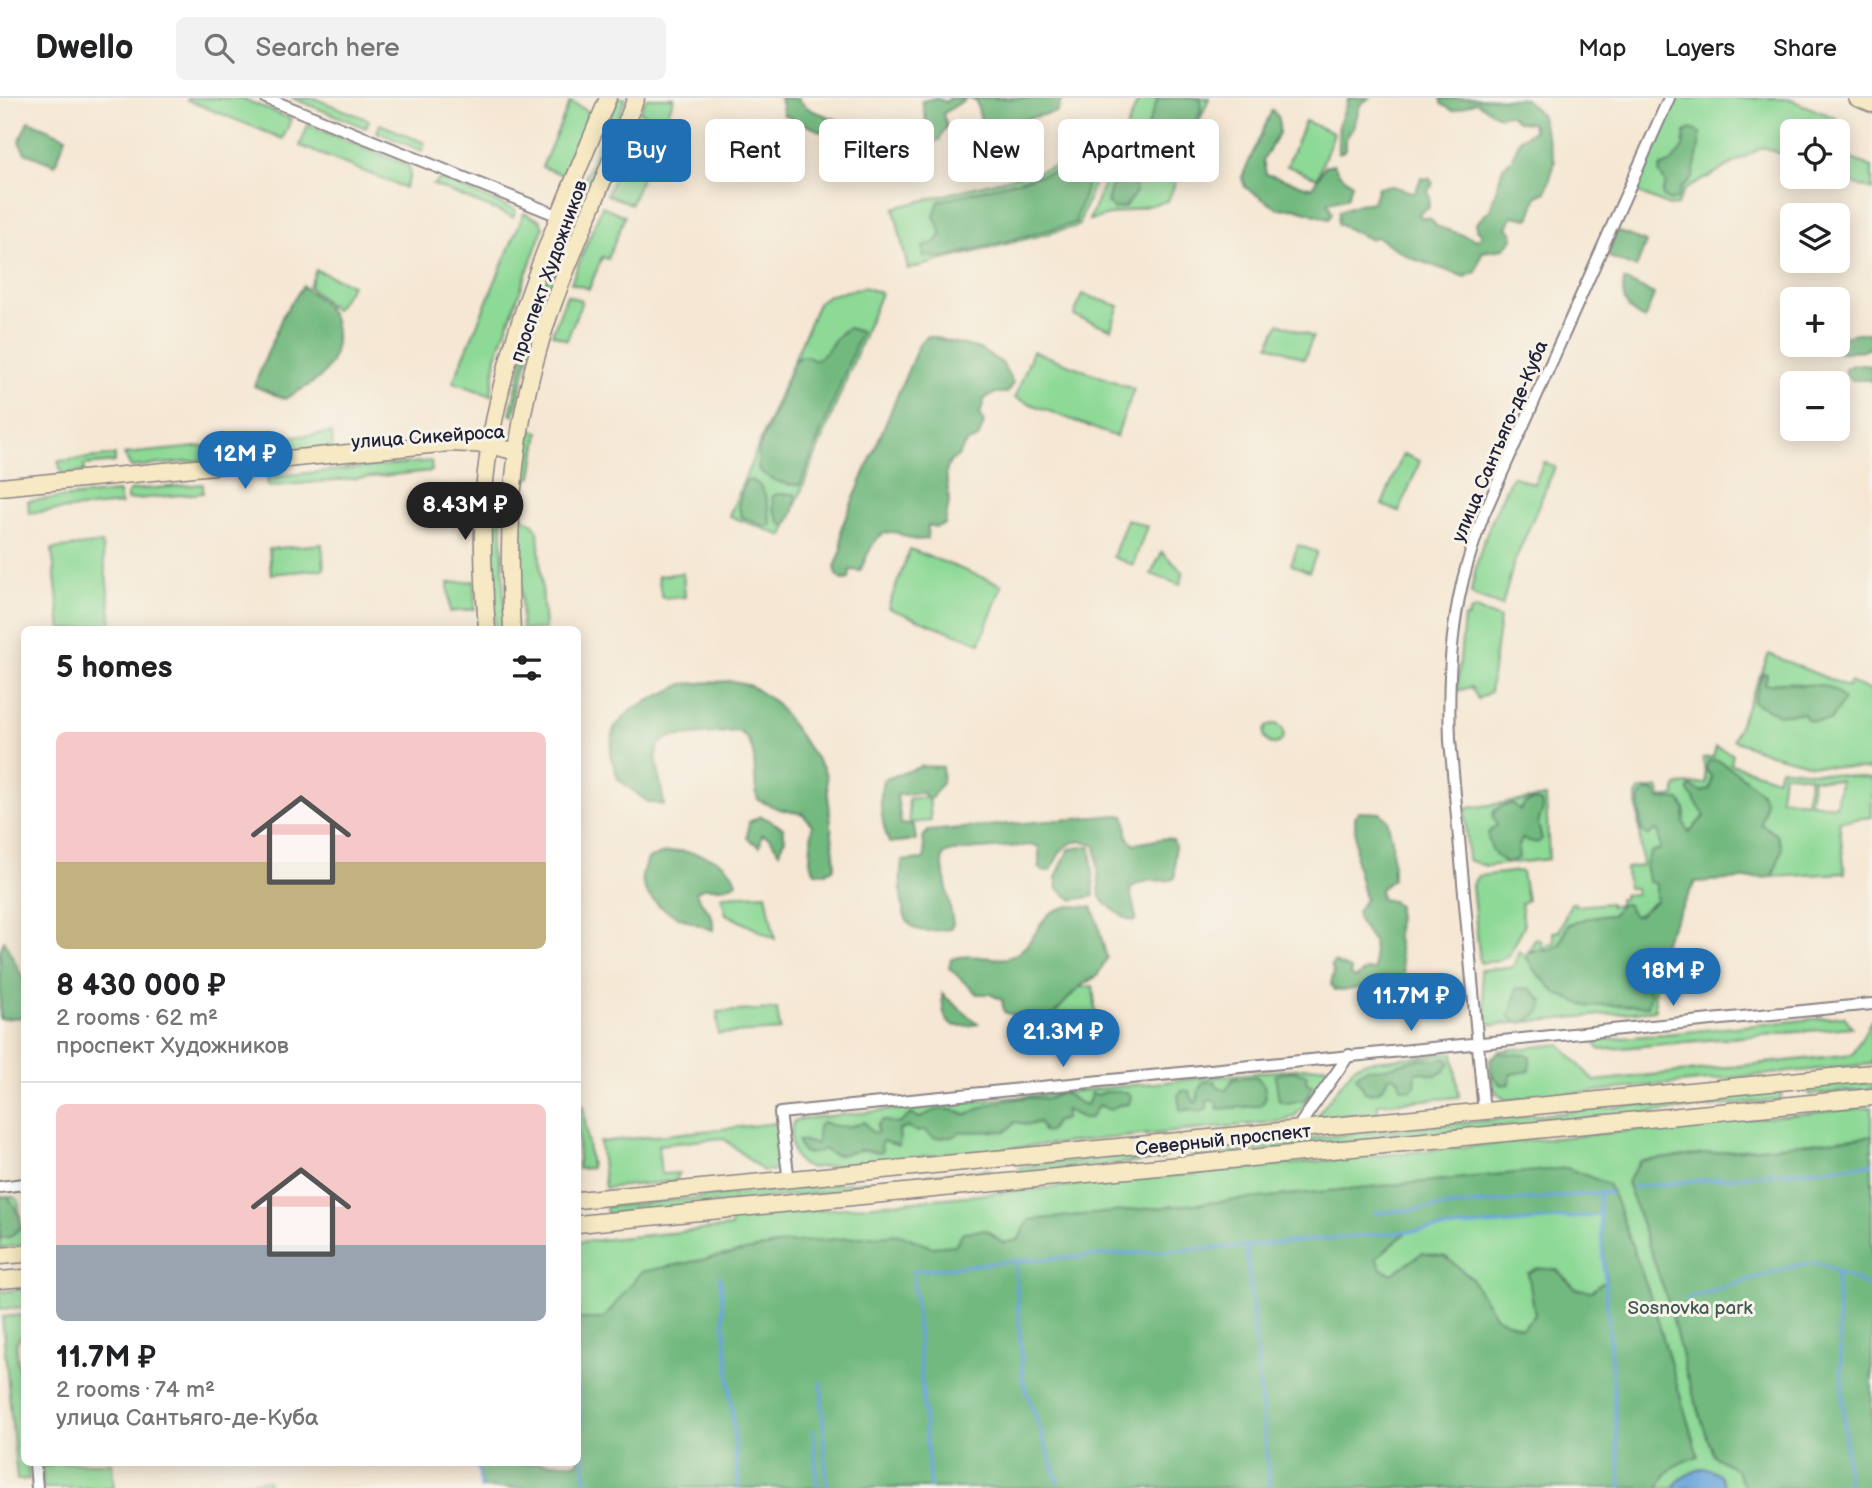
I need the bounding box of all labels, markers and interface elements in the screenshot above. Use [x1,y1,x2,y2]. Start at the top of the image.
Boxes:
search box [176,17,666,80]
text: Dwello [35,28,134,68]
icon: search [200,29,238,67]
text: Search here [256,33,400,64]
text: Map [1578,34,1626,63]
text: Layers [1664,34,1735,63]
text: Share [1773,34,1837,63]
chip: Buy [602,119,691,182]
chip: Rent [705,119,805,182]
chip: Filters [819,119,934,182]
chip: New [948,119,1044,182]
chip: Apartment [1058,119,1219,182]
map controls [1780,119,1850,441]
button: locate [1780,119,1850,189]
street label: проспект Художников [506,177,593,366]
button: layers [1780,203,1850,273]
button: + [1780,287,1850,357]
street label: улица Сантьяго-де-Куба [1447,337,1553,546]
button: − [1780,371,1850,441]
street label: улица Сикейроса [351,421,506,454]
pin: 12M ₽ [196,432,294,491]
text: 12M ₽ [214,440,276,468]
pin: 8.43M ₽ [400,482,530,542]
text: 8.43M ₽ [422,491,508,519]
icon: filters [508,649,546,687]
text: 5 homes [56,650,173,686]
icon: home [238,777,364,903]
pin: 18M ₽ [1624,948,1722,1008]
text: 18M ₽ [1642,957,1704,985]
text: 8 430 000 ₽ [56,968,226,1004]
pin: 11.7M ₽ [1346,974,1476,1033]
text: 11.7M ₽ [1373,982,1449,1010]
text: 2 rooms · 62 m² [56,1004,218,1032]
pin: 21.3M ₽ [998,1010,1128,1069]
text: 21.3M ₽ [1023,1018,1103,1046]
text: проспект Художников [56,1032,289,1060]
street label: Северный проспект [1134,1120,1312,1161]
icon: home [238,1149,364,1275]
park label: Sosnovka park [1627,1297,1753,1320]
text: 11.7M ₽ [56,1340,156,1376]
text: 2 rooms · 74 m² [56,1376,215,1404]
text: улица Сантьяго-де-Куба [56,1404,319,1432]

